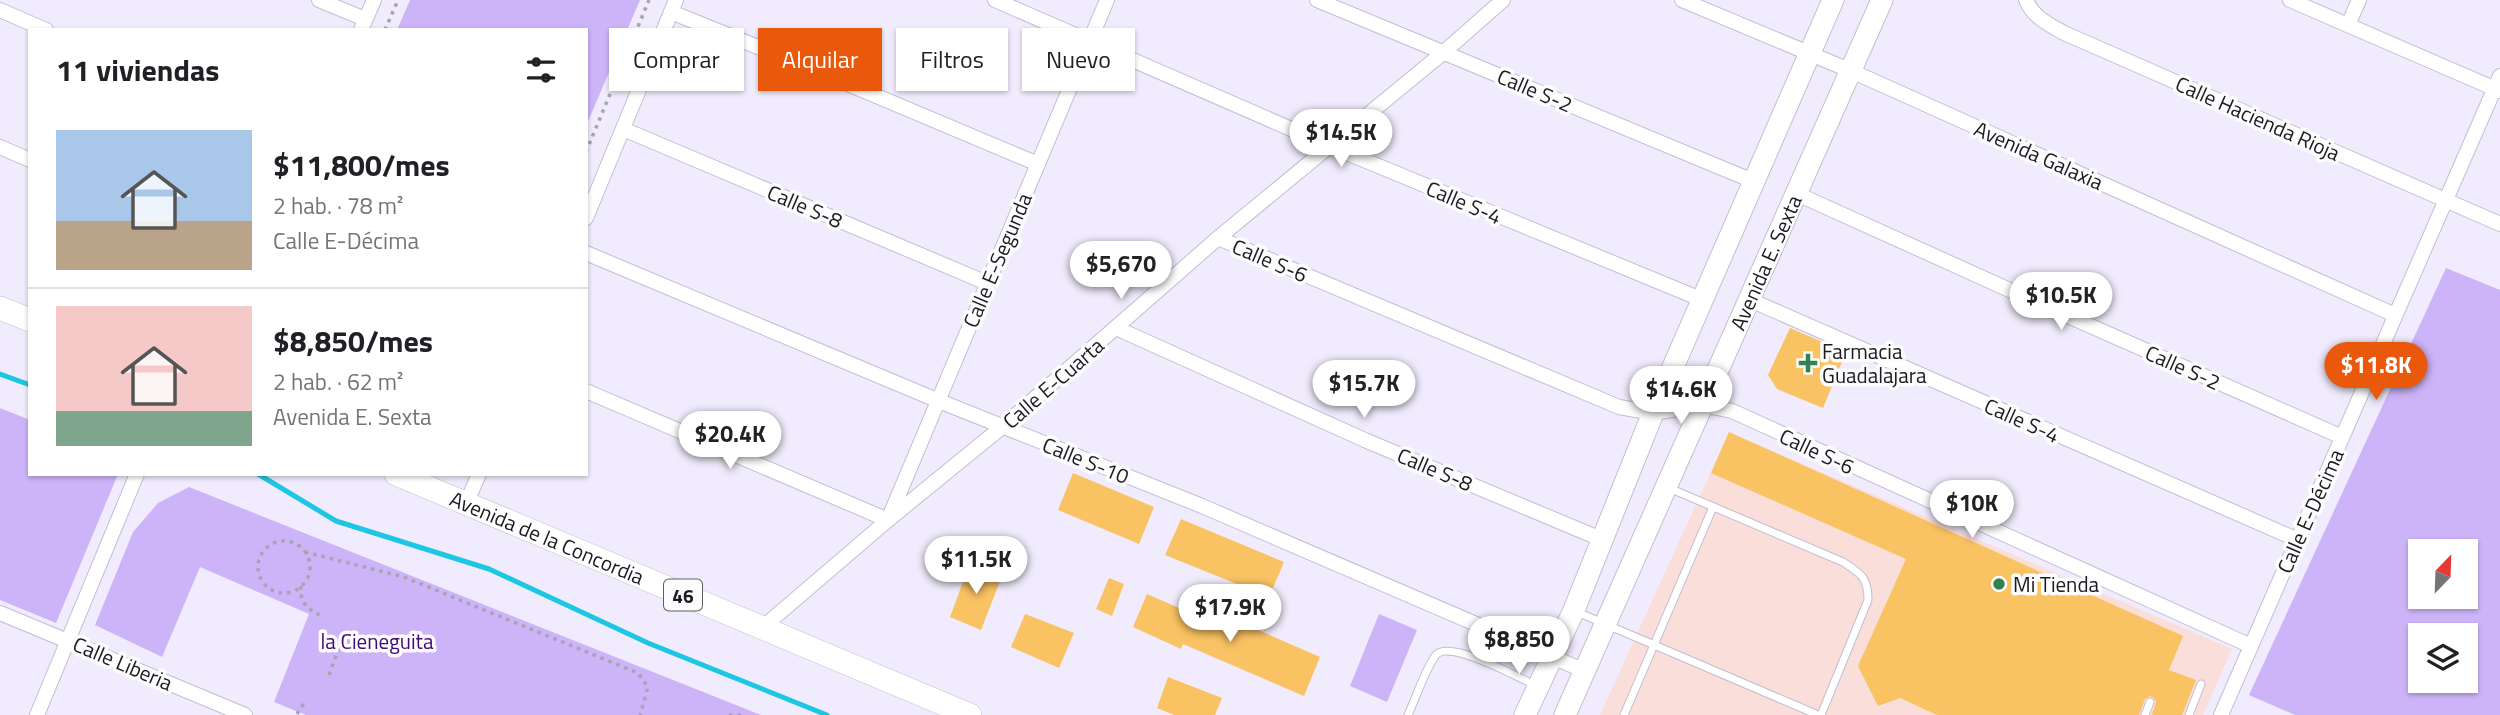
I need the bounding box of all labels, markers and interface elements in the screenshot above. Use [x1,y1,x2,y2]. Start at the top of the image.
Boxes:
chip: Comprar [609,28,744,91]
chip: Alquilar [758,28,882,91]
chip: Filtros [896,28,1008,91]
chip: Nuevo [1022,28,1135,91]
text: 11 viviendas [56,47,219,93]
icon: filters [522,51,560,89]
street label: Calle S-2 [1492,60,1578,120]
street label: Calle Hacienda Rioja [2171,67,2346,169]
pin: $14.5K [1284,110,1398,169]
street label: Avenida Galaxia [1969,112,2109,198]
text: $14.5K [1305,114,1377,149]
text: $11,800/mes [273,142,450,188]
icon: home [112,158,196,242]
street label: Calle S-4 [1421,172,1507,232]
street label: Calle S-8 [762,176,848,236]
street label: Calle E-Segunda [954,187,1040,332]
text: 2 hab. · 78 m² [273,188,403,223]
street label: Avenida E. Sexta [1722,189,1810,335]
text: Calle E-Décima [273,223,419,258]
street label: Calle S-6 [1227,230,1313,290]
pin: $5,670 [1064,242,1178,301]
text: $5,670 [1086,246,1156,281]
pin: $10.5K [2004,272,2118,332]
text: $10.5K [2025,277,2097,312]
text: $8,850/mes [273,318,433,364]
street label: Calle E-Cuarta [995,330,1111,436]
icon: home [112,334,196,418]
place label: Farmacia Guadalajara [1822,335,1927,391]
street label: Calle S-2 [2140,336,2226,398]
pin: $11.8K [2319,342,2433,402]
text: $11.8K [2340,347,2412,382]
marker: Farmacia Guadalajara [1800,355,1816,371]
pin: $15.7K [1307,360,1421,420]
text: 2 hab. · 62 m² [273,364,403,399]
text: $15.7K [1328,365,1400,400]
pin: $14.6K [1624,366,1738,426]
text: $14.6K [1645,371,1717,406]
street label: Calle S-4 [1979,389,2065,451]
text: Avenida E. Sexta [273,399,432,434]
pin: $20.4K [673,412,787,471]
text: $20.4K [694,416,766,451]
street label: Calle S-6 [1774,420,1860,482]
street label: Calle S-10 [1038,428,1134,492]
street label: Calle S-8 [1392,439,1478,499]
street label: Calle E-Décima [2268,443,2352,578]
pin: $10K [1931,480,2013,540]
street label: Avenida de la Concordia [445,482,650,593]
text: $10K [1946,485,1998,520]
pin: $11.5K [919,536,1033,596]
north arrow [2408,539,2478,609]
map controls [2408,539,2478,693]
text: $11.5K [940,541,1012,576]
place label: Mi Tienda [2013,568,2099,600]
marker: Mi Tienda [1991,576,2007,592]
road number: 46 [664,580,702,610]
pin: $17.9K [1173,584,1287,644]
text: $17.9K [1194,589,1266,624]
pin: $8,850 [1462,616,1576,676]
text: $8,850 [1484,621,1554,656]
button: layers [2408,623,2478,693]
park label: la Cieneguita [321,625,434,657]
street label: Calle Liberia [68,628,178,699]

